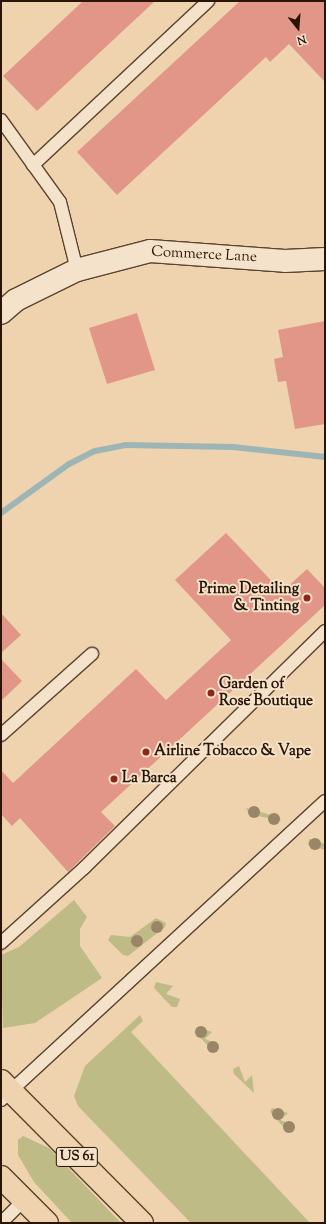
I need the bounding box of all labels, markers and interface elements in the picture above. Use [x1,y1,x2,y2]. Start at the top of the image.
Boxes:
north arrow [278,8,318,48]
text: N [295,31,308,48]
street label: Commerce Lane [151,243,257,267]
place label: Prime Detailing & Tinting [199,580,299,615]
marker: Prime Detailing & Tinting [302,593,312,603]
place label: Garden of Rose Boutique [219,675,313,710]
marker: Garden of Rose Boutique [206,688,216,698]
place label: Airline Tobacco & Vape [154,743,311,761]
marker: Airline Tobacco & Vape [141,747,151,757]
place label: La Barca [122,770,177,788]
marker: La Barca [109,774,119,784]
road number: US 61 [55,1145,99,1169]

